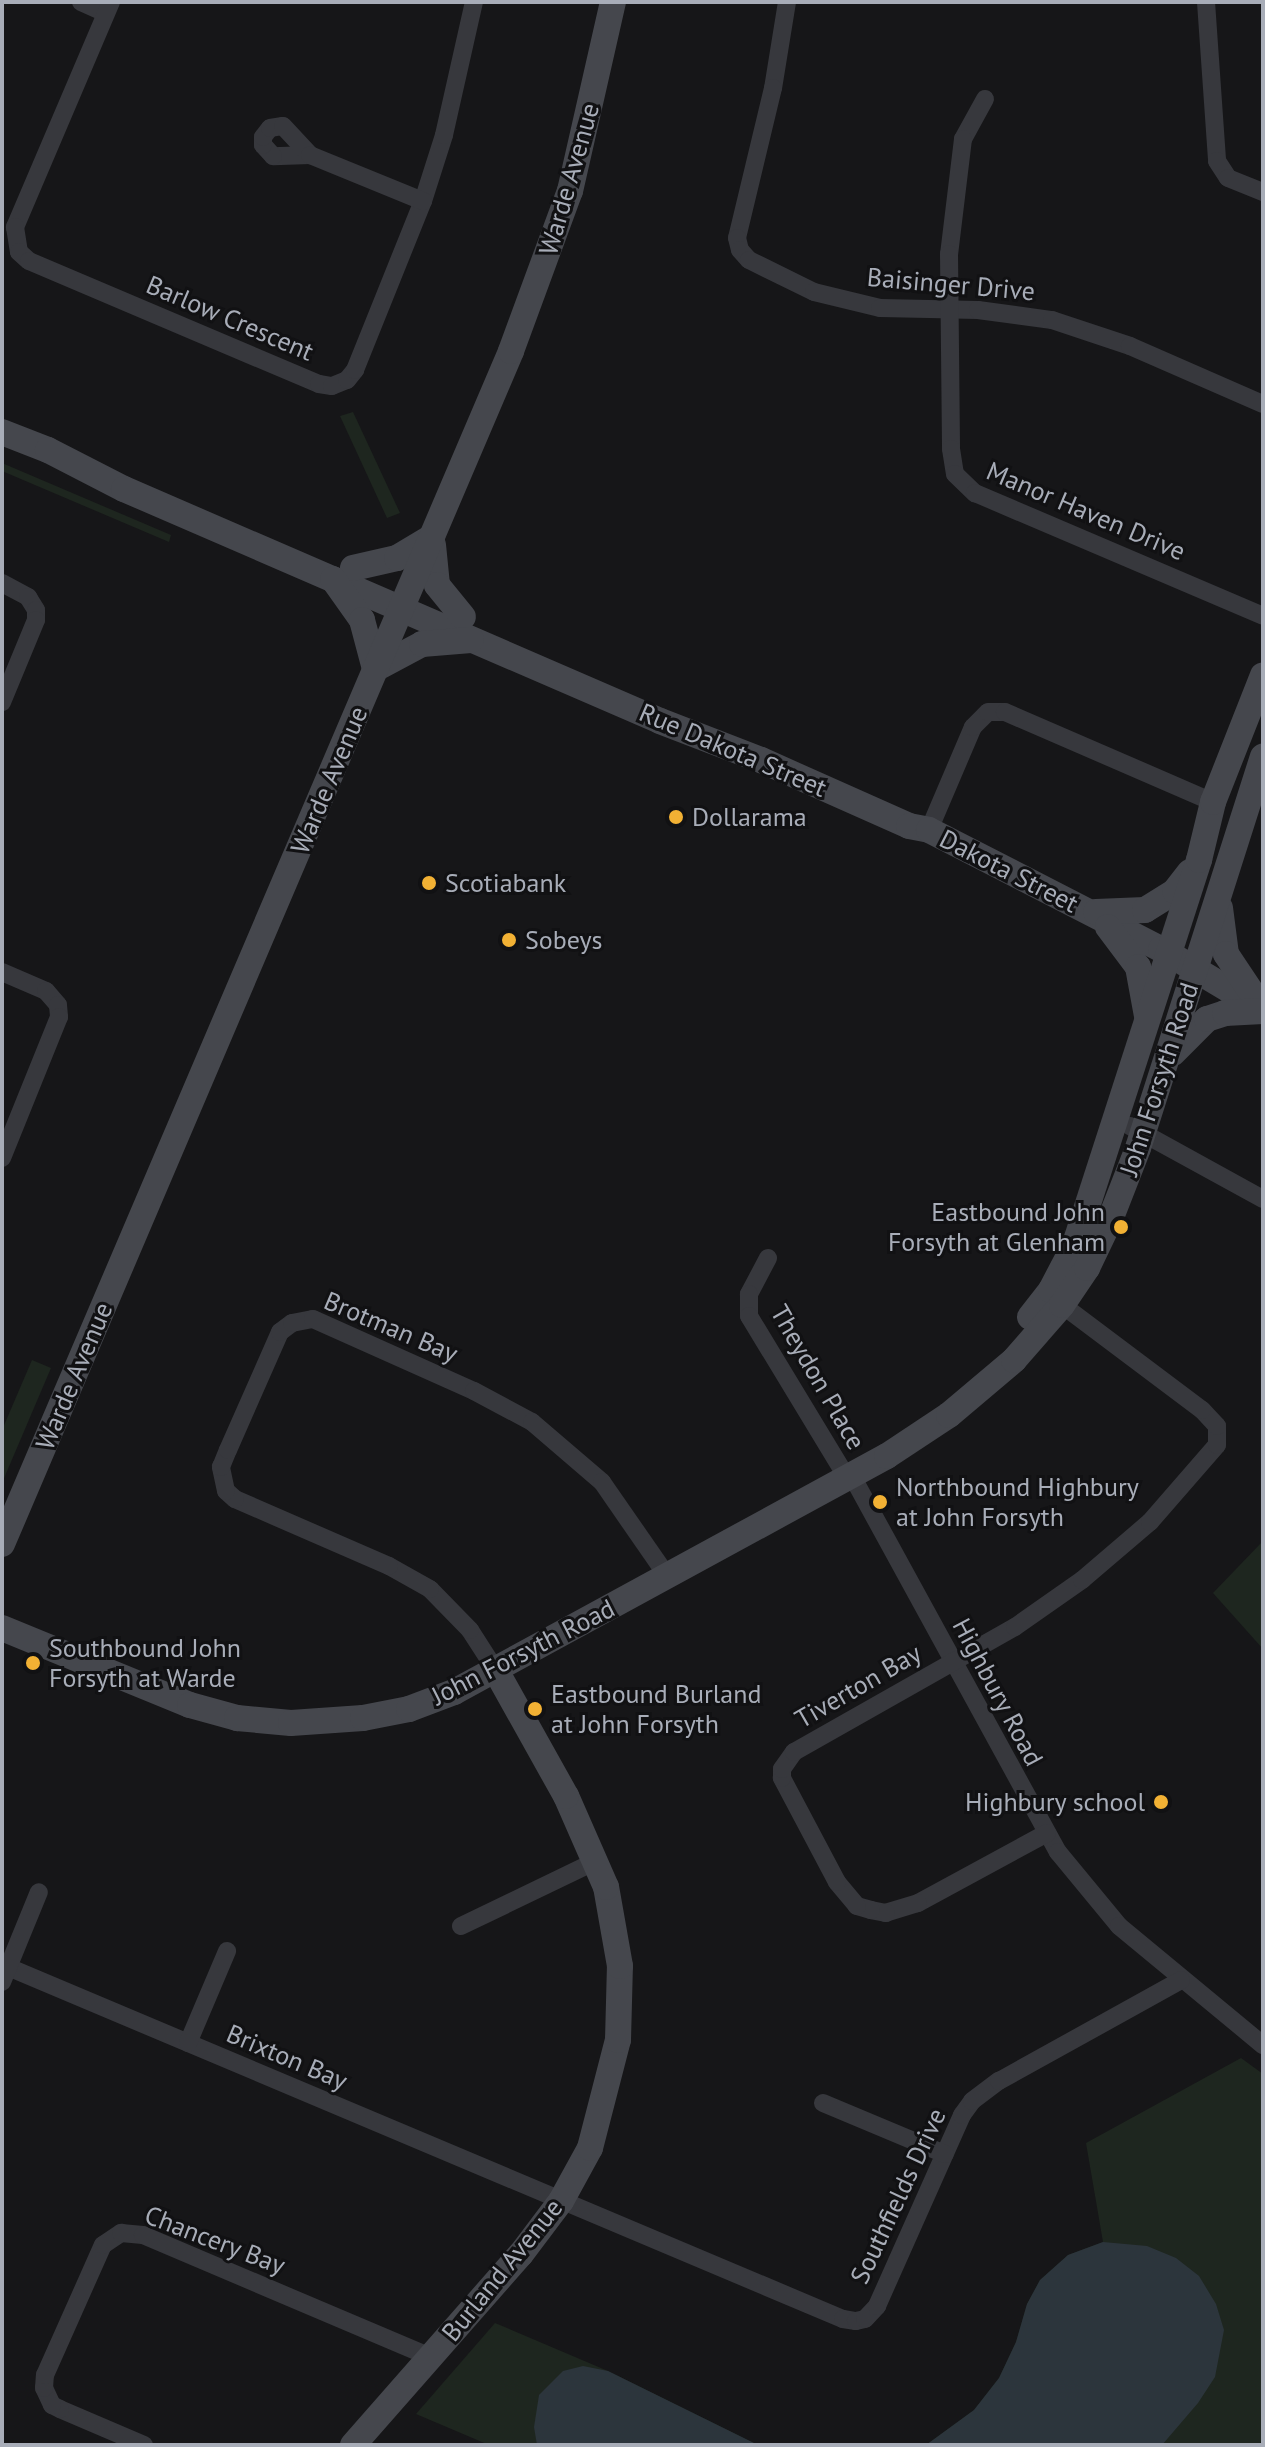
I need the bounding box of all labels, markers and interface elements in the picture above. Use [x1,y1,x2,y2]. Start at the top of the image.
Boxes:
street label: Warde Avenue [532,99,606,259]
street label: Baisinger Drive [866,261,1036,307]
street label: Barlow Crescent [142,269,318,367]
street label: Manor Haven Drive [982,455,1190,567]
street label: Rue Dakota Street [635,696,831,804]
street label: Warde Avenue [284,701,374,859]
place label: Dollarama [692,801,807,833]
marker: Dollarama [667,808,685,826]
street label: Dakota Street [935,823,1083,919]
place label: Scotiabank [445,867,566,899]
marker: Scotiabank [420,874,438,892]
place label: Sobeys [525,924,602,956]
marker: Sobeys [500,931,518,949]
street label: John Forsyth Road [1113,979,1205,1179]
place label: Eastbound John Forsyth at Glenham [888,1196,1105,1258]
marker: Eastbound John Forsyth at Glenham [1112,1218,1130,1236]
street label: Brotman Bay [319,1285,463,1369]
street label: Warde Avenue [29,1297,119,1455]
street label: Theydon Place [764,1299,872,1455]
place label: Northbound Highbury at John Forsyth [896,1471,1139,1532]
marker: Northbound Highbury at John Forsyth [871,1493,889,1511]
street label: John Forsyth Road [426,1592,620,1712]
street label: Highbury Road [946,1612,1050,1772]
place label: Southbound John Forsyth at Warde [49,1632,241,1694]
street label: Tiverton Bay [789,1637,927,1735]
marker: Southbound John Forsyth at Warde [24,1654,42,1672]
place label: Eastbound Burland at John Forsyth [551,1678,761,1740]
marker: Eastbound Burland at John Forsyth [526,1700,544,1718]
place label: Highbury school [964,1786,1145,1818]
marker: Highbury school [1152,1793,1170,1811]
street label: Brixton Bay [222,2018,352,2096]
street label: Southfields Drive [844,2103,952,2289]
street label: Burland Avenue [435,2192,569,2348]
street label: Chancery Bay [140,2199,290,2281]

